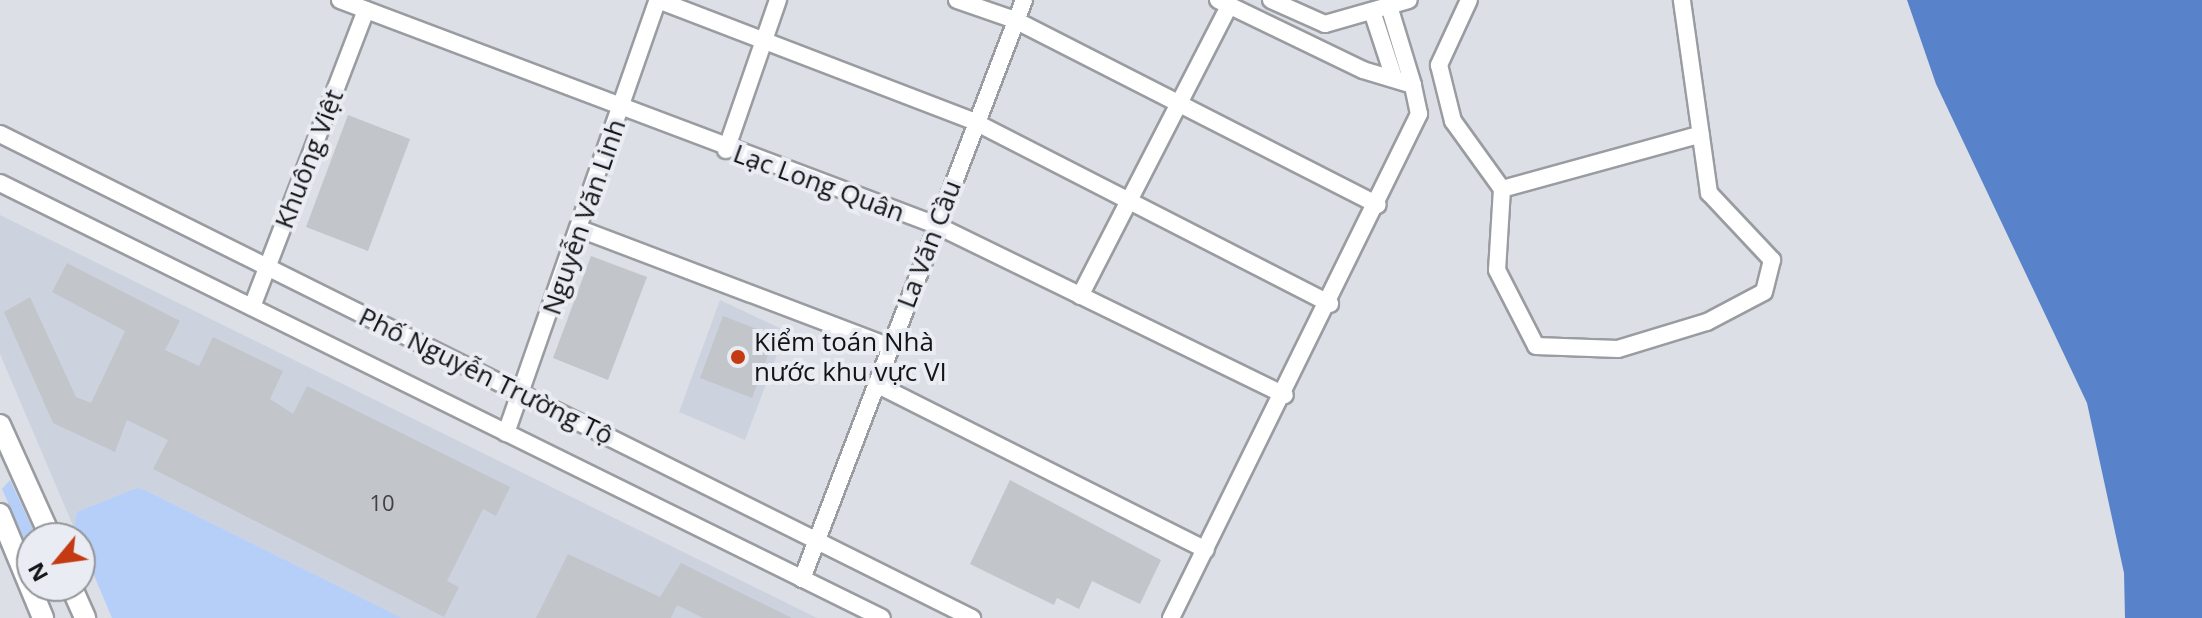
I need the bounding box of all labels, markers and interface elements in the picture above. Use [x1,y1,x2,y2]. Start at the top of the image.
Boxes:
street label: Khuông Việt [268,85,350,233]
street label: Nguyễn Văn Linh [536,115,632,319]
street label: Lạc Long Quân [729,138,909,228]
street label: La Văn Cầu [890,176,968,312]
street label: Phố Nguyễn Trường Tộ [354,301,618,451]
place label: Kiểm toán Nhà nước khu vực VI [754,326,947,388]
marker: Kiểm toán Nhà nước khu vực VI [729,348,747,366]
house number: 10 [369,490,395,516]
north arrow [16,522,96,602]
text: N [19,558,54,588]

